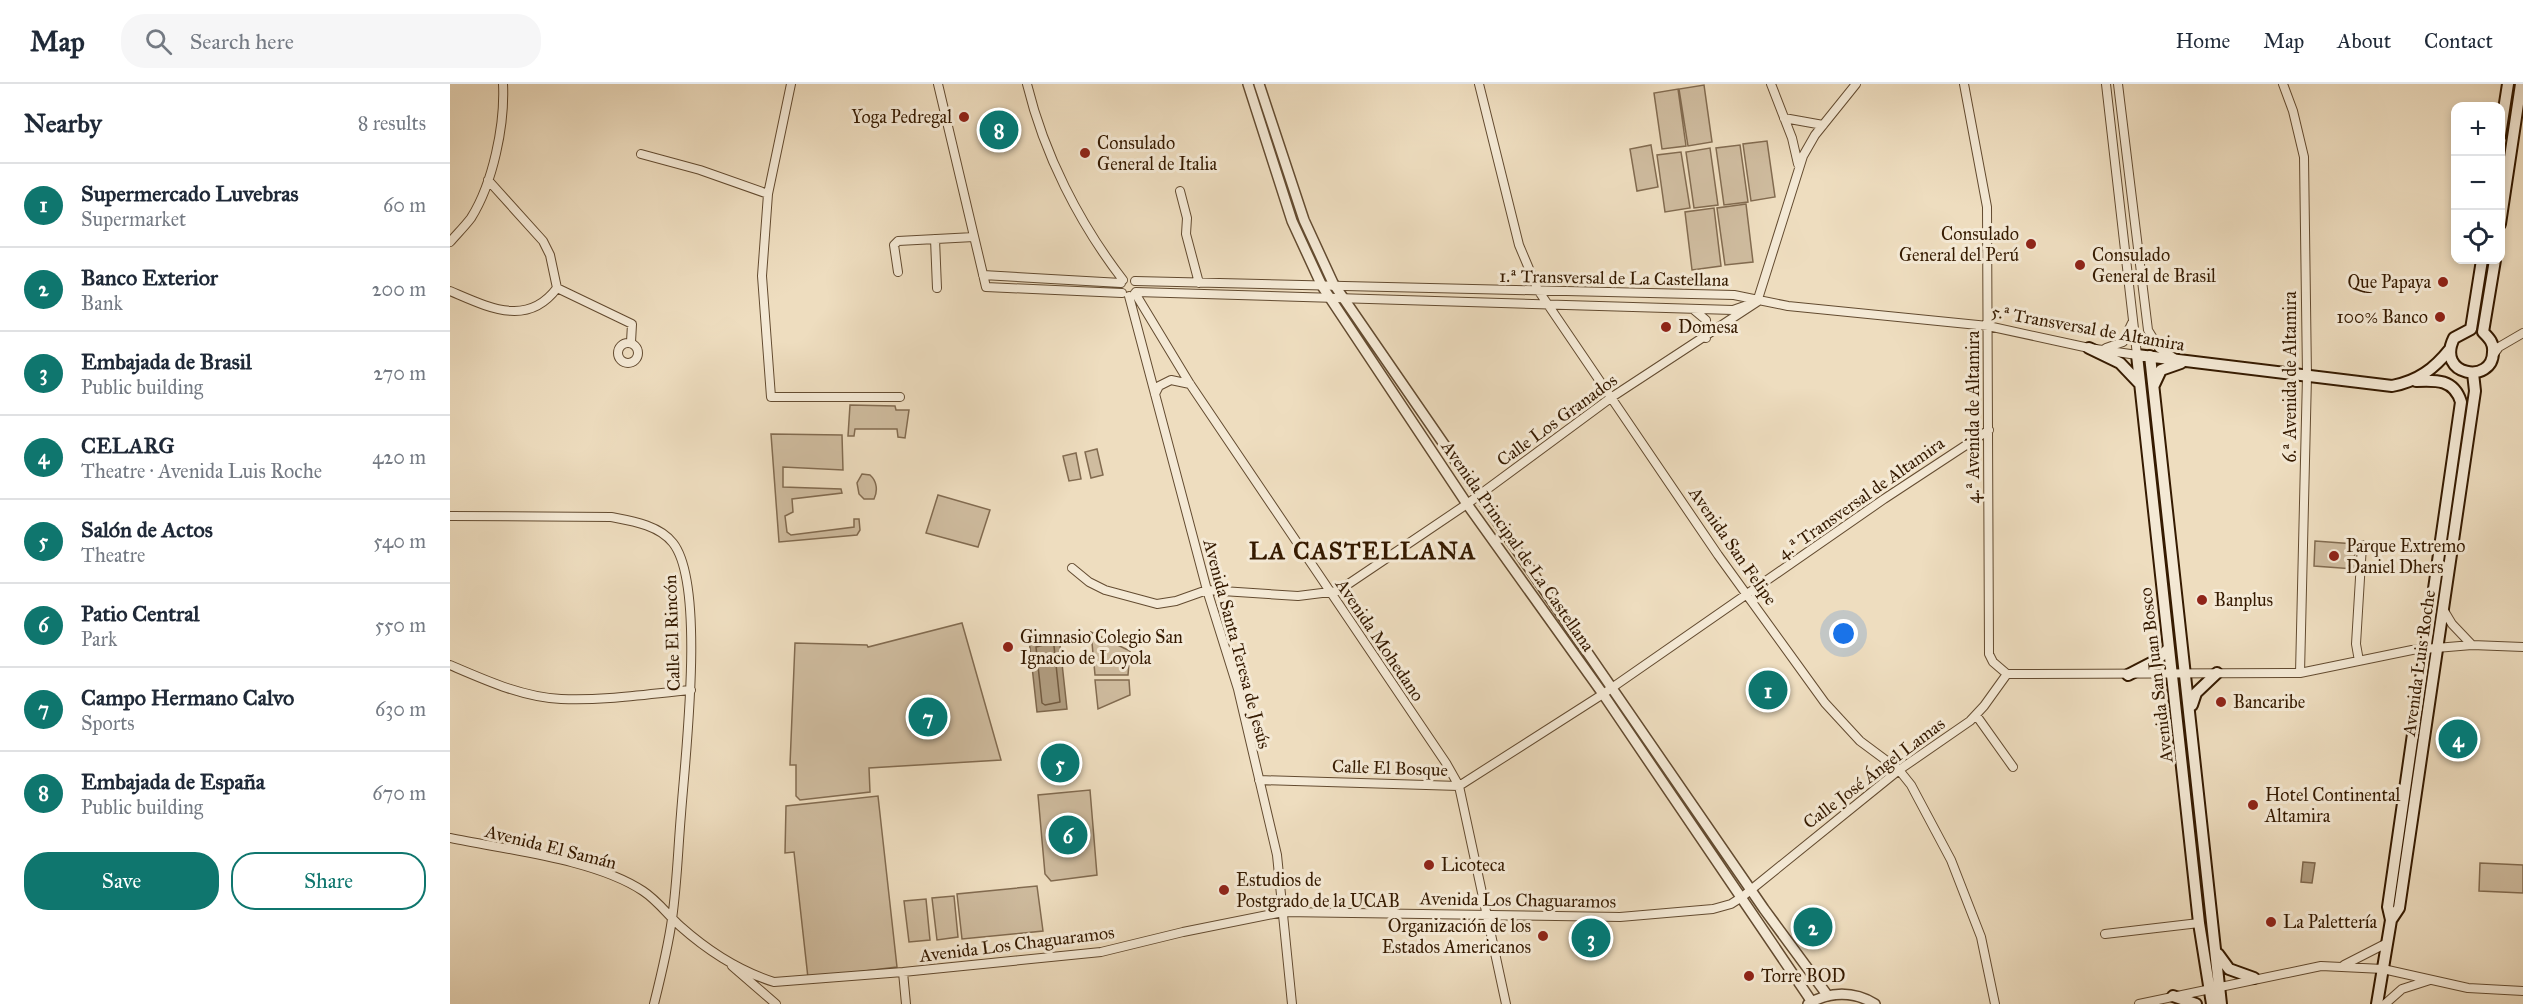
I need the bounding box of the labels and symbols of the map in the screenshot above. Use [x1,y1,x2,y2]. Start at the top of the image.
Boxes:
place label: Yoga Pedregal [851,106,952,129]
pin: 8 [980,108,1018,152]
marker: Yoga Pedregal [957,110,971,124]
place label: Consulado General de Italia [1097,132,1218,175]
marker: Consulado General de Italia [1078,146,1092,160]
place label: Consulado General del Perú [1899,223,2019,266]
marker: Consulado General del Perú [2024,237,2038,251]
place label: Consulado General de Brasil [2092,244,2216,287]
marker: Consulado General de Brasil [2073,258,2087,272]
street label: 1.ª Transversal de La Castellana [1499,265,1729,291]
place label: Que Papaya [2347,271,2431,293]
marker: Que Papaya [2436,275,2450,289]
street label: 6.ª Avenida de Altamira [2279,291,2301,463]
street label: 5.ª Transversal de Altamira [1990,300,2187,356]
place label: 100% Banco [2336,306,2428,328]
marker: 100% Banco [2433,310,2447,324]
place label: Domesa [1678,316,1738,338]
marker: Domesa [1659,320,1673,334]
street label: 4.ª Avenida de Altamira [1962,330,1984,503]
street label: Calle Los Granados [1492,369,1622,471]
street label: 4.ª Transversal de Altamira [1773,432,1949,564]
street label: Avenida Principal de La Castellana [1436,436,1600,656]
street label: Avenida San Felipe [1683,482,1782,609]
place label: Parque Extremo Daniel Dhers [2346,535,2466,578]
street label: Avenida Santa Teresa de Jesús [1197,536,1276,751]
district label: LA CASTELLANA [1249,536,1477,566]
marker: Parque Extremo Daniel Dhers [2327,549,2341,563]
street label: Calle El Rincón [659,574,685,692]
street label: Avenida Mohedano [1330,574,1429,705]
street label: Avenida San Juan Bosco [2134,586,2179,765]
street label: Avenida Luis Roche [2398,588,2440,739]
place label: Banplus [2214,589,2273,611]
marker: Banplus [2195,593,2209,607]
your location [1829,619,1858,648]
place label: Gimnasio Colegio San Ignacio de Loyola [1020,626,1183,670]
marker: Gimnasio Colegio San Ignacio de Loyola [1001,640,1015,654]
pin: 1 [1748,668,1788,712]
place label: Bancaribe [2233,691,2305,713]
pin: 7 [908,694,948,740]
marker: Bancaribe [2214,695,2228,709]
street label: Calle José Ángel Lamas [1798,711,1950,834]
pin: 4 [2438,716,2478,762]
pin: 5 [1040,740,1080,786]
street label: Calle El Bosque [1332,755,1448,782]
place label: Hotel Continental Altamira [2264,784,2401,827]
marker: Hotel Continental Altamira [2246,798,2260,812]
pin: 6 [1048,812,1088,858]
street label: Avenida El Samán [482,820,619,874]
place label: Licoteca [1441,854,1505,876]
marker: Licoteca [1422,858,1436,872]
place label: Estudios de Postgrado de la UCAB [1236,869,1400,913]
marker: Estudios de Postgrado de la UCAB [1217,883,1231,897]
street label: Avenida Los Chaguaramos [1419,887,1616,914]
pin: 2 [1794,904,1832,950]
place label: La Palettería [2283,911,2378,933]
place label: Organización de los Estados Americanos [1382,915,1531,958]
marker: La Palettería [2264,915,2278,929]
pin: 3 [1572,916,1610,960]
street label: Avenida Los Chaguaramos [917,921,1116,968]
marker: Organización de los Estados Americanos [1536,929,1550,943]
place label: Torre BOD [1761,965,1845,987]
marker: Torre BOD [1742,969,1756,983]

